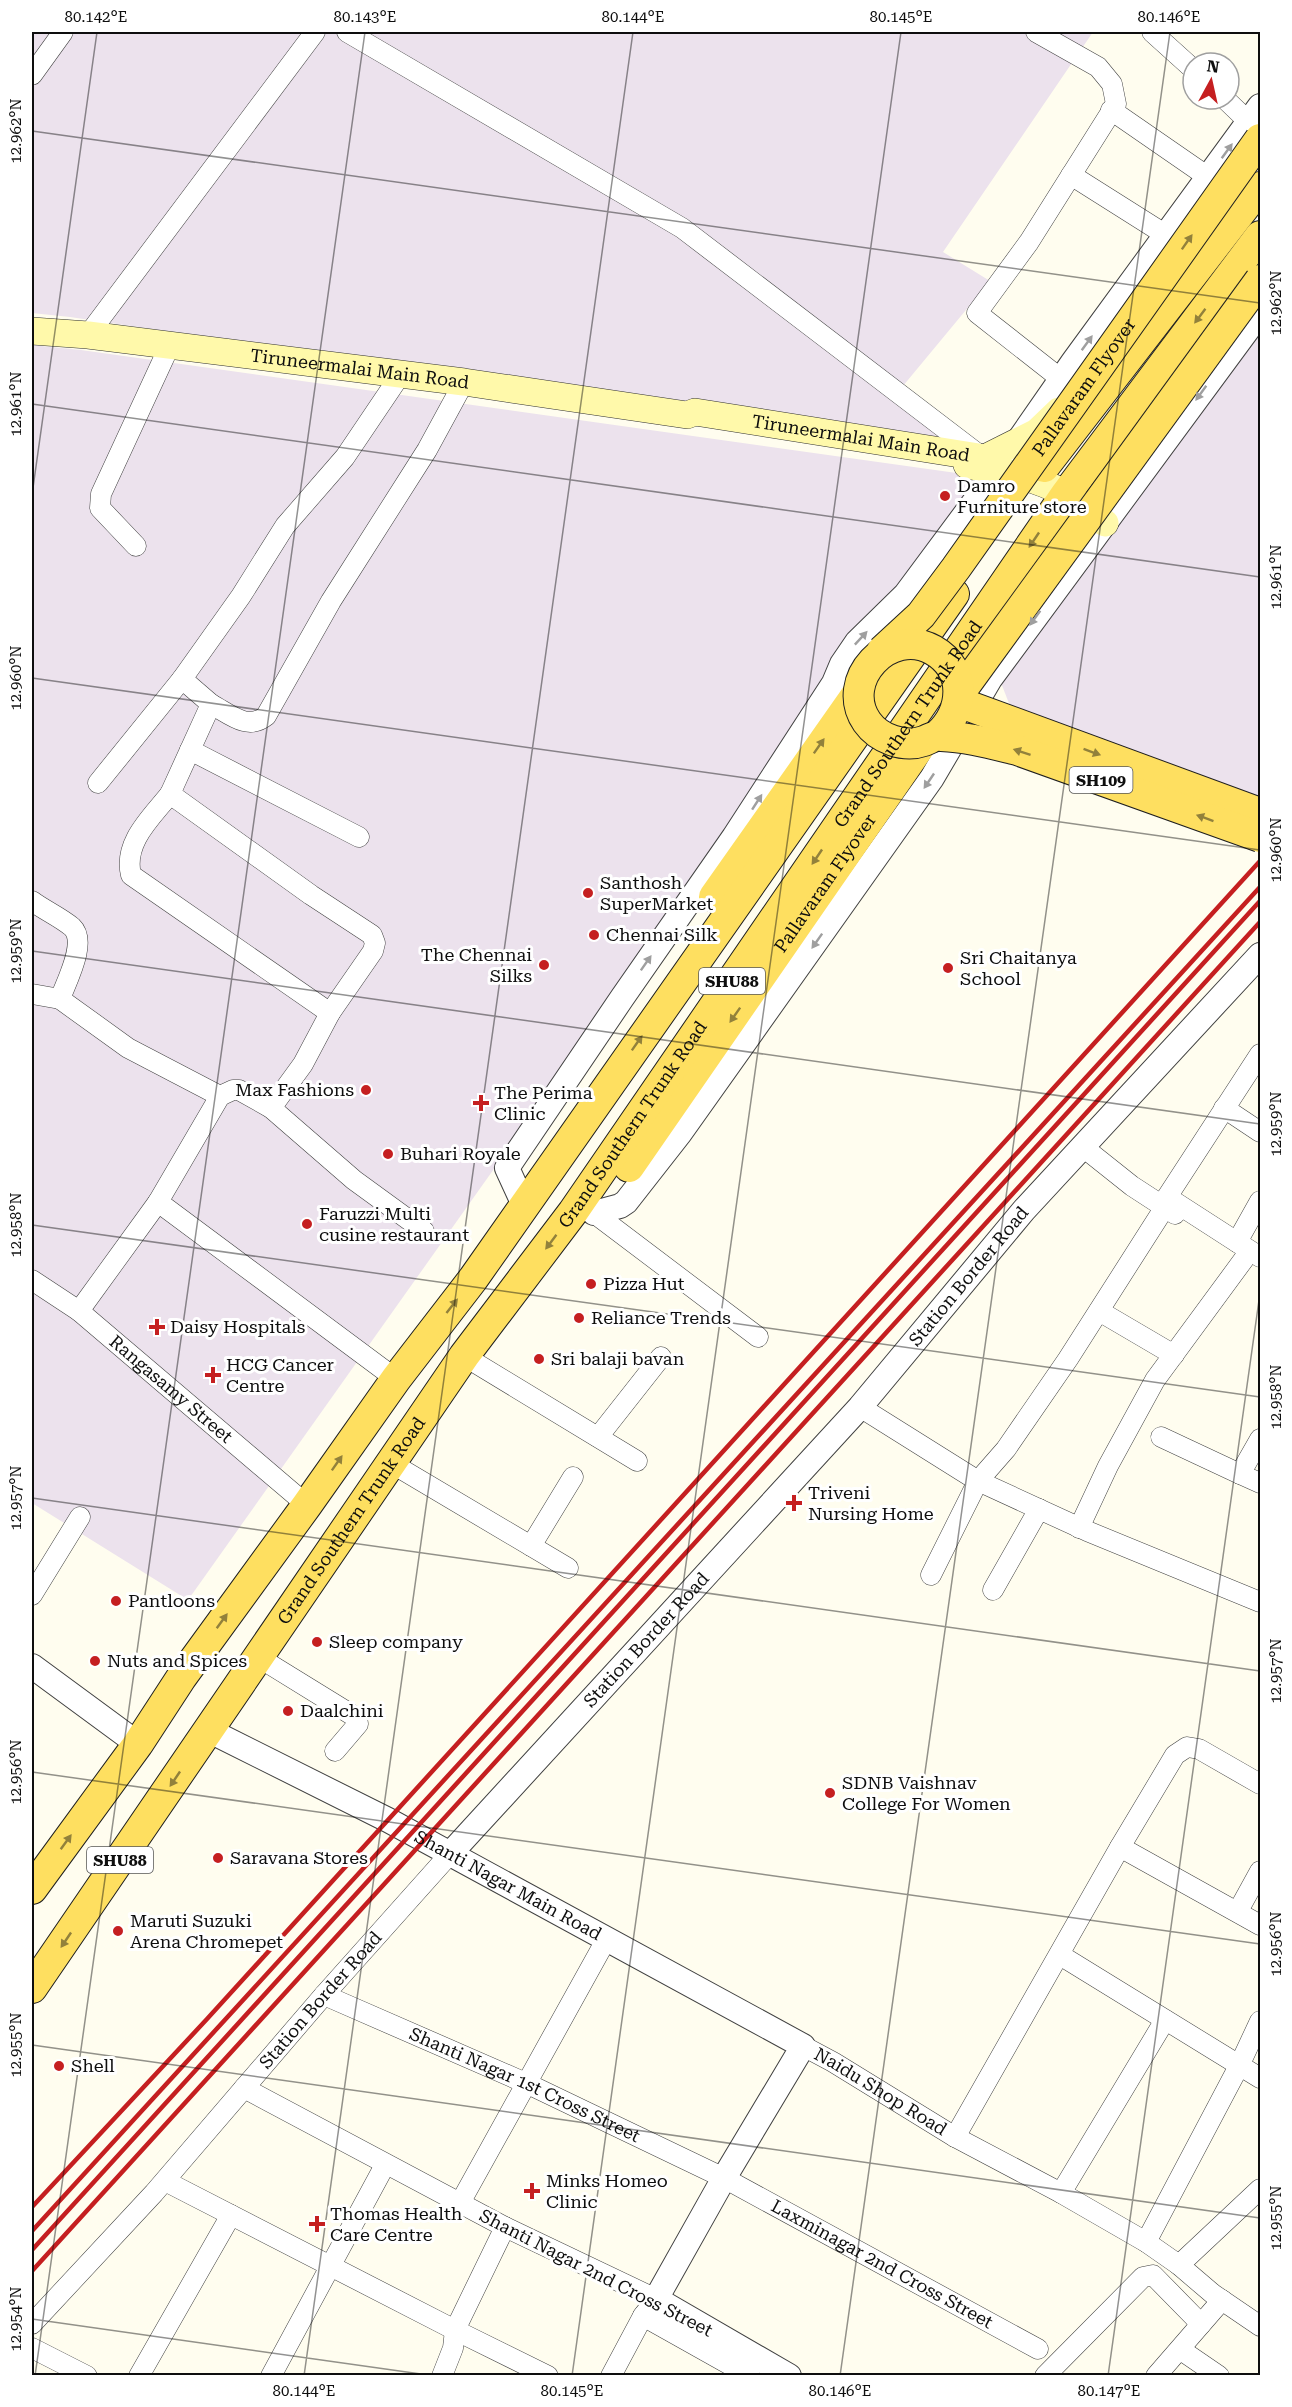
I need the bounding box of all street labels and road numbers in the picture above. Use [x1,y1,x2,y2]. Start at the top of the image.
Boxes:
street label: Pallavaram Flyover [1028,314,1139,460]
street label: Tiruneermalai Main Road [249,344,471,393]
street label: Tiruneermalai Main Road [751,410,972,466]
street label: Grand Southern Trunk Road [829,616,986,831]
road number: SH109 [1070,767,1132,793]
street label: Pallavaram Flyover [770,810,880,956]
road number: SHU88 [699,968,765,994]
street label: Grand Southern Trunk Road [554,1017,711,1232]
street label: Station Border Road [904,1202,1033,1350]
street label: Rangasamy Street [105,1331,237,1447]
street label: Grand Southern Trunk Road [273,1412,429,1628]
street label: Station Border Road [579,1568,713,1711]
street label: Shanti Nagar Main Road [411,1826,606,1945]
road number: SHU88 [87,1847,153,1873]
street label: Station Border Road [255,1926,386,2072]
street label: Shanti Nagar 1st Cross Street [406,2023,644,2146]
street label: Naidu Shop Road [811,2043,951,2140]
street label: Laxminagar 2nd Cross Street [768,2195,997,2333]
street label: Shanti Nagar 2nd Cross Street [476,2204,717,2341]

